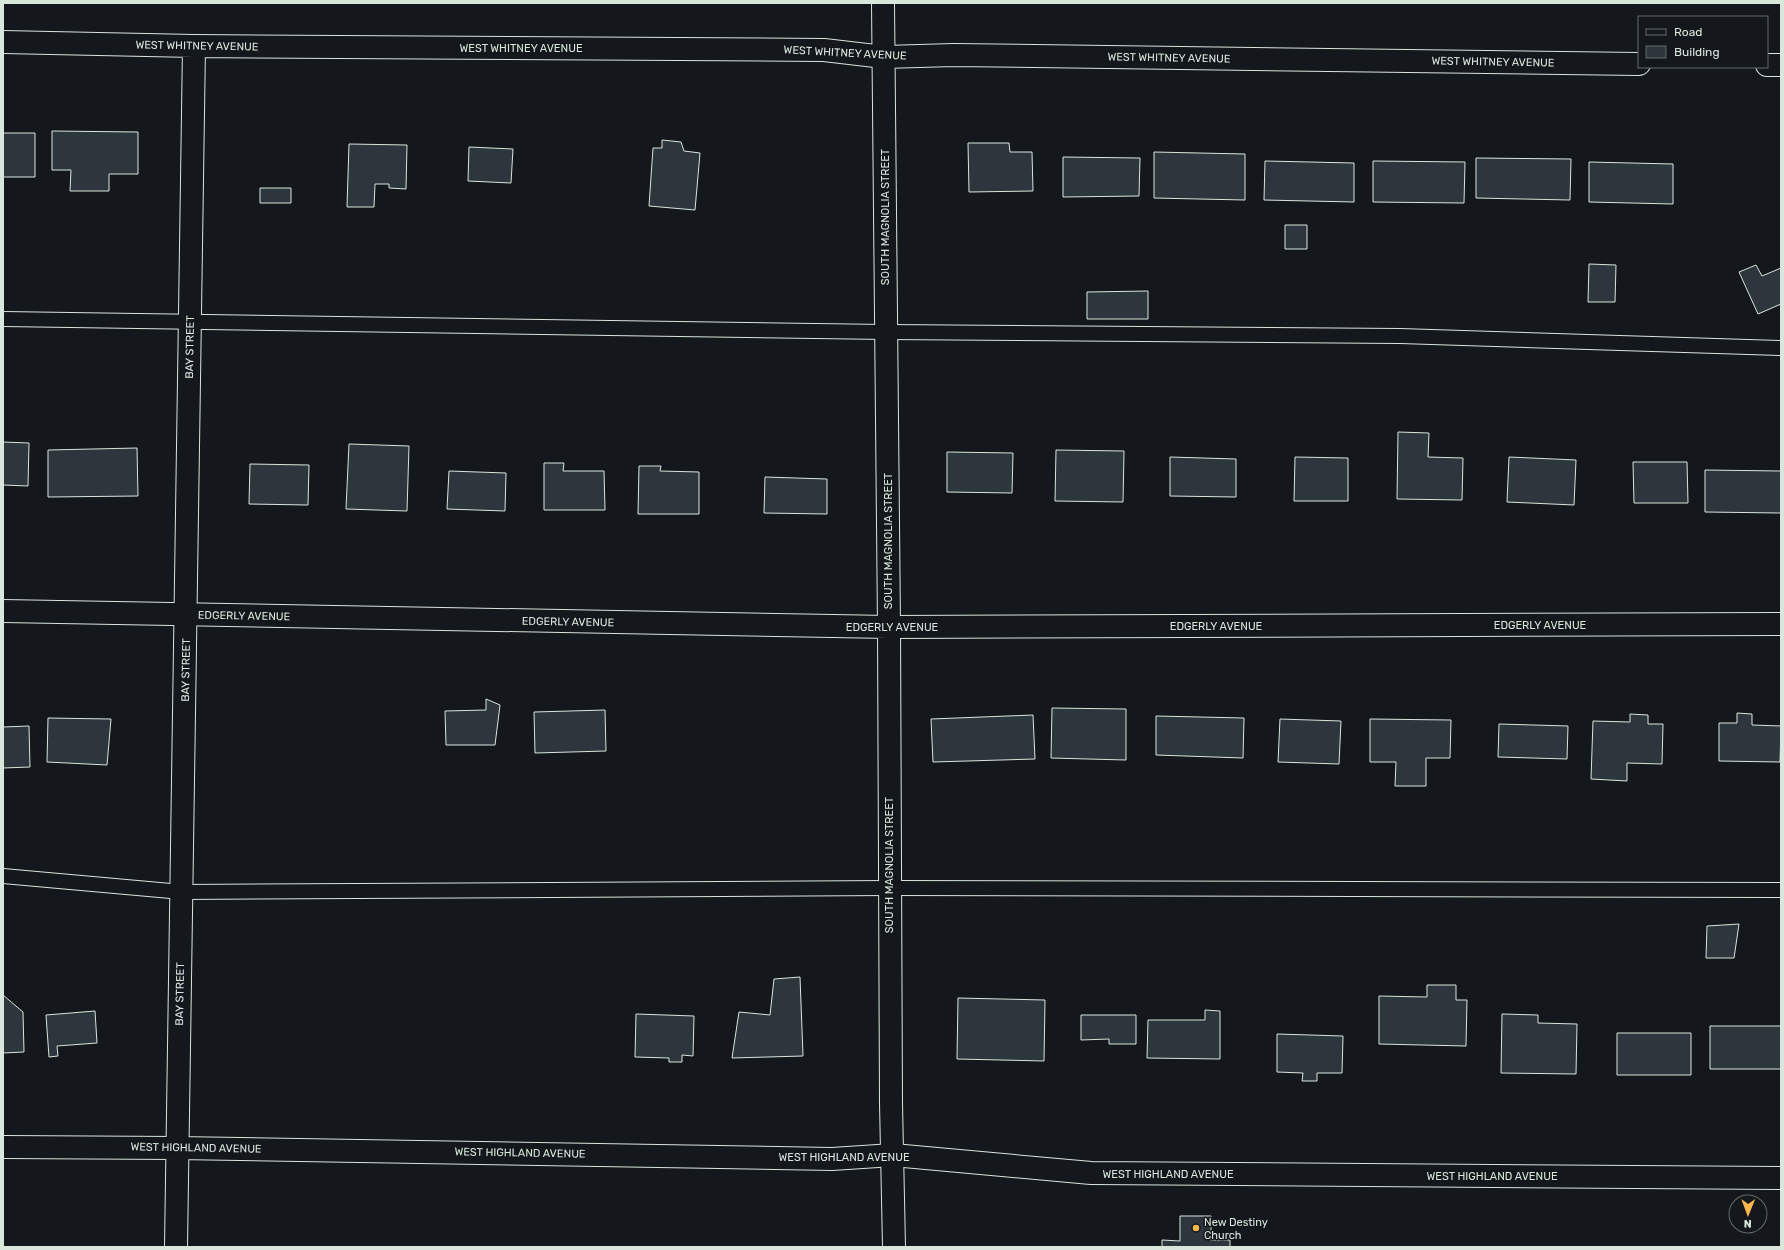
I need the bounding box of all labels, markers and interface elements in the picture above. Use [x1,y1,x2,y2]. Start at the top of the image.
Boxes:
legend [1638,16,1768,68]
text: Road [1674,25,1702,39]
street label: WEST WHITNEY AVENUE [135,38,259,54]
street label: WEST WHITNEY AVENUE [459,42,583,55]
street label: WEST WHITNEY AVENUE [783,43,907,63]
text: Building [1674,45,1720,59]
street label: WEST WHITNEY AVENUE [1107,50,1231,66]
street label: WEST WHITNEY AVENUE [1431,54,1555,70]
street label: SOUTH MAGNOLIA STREET [879,148,892,285]
street label: BAY STREET [183,315,197,379]
street label: SOUTH MAGNOLIA STREET [882,472,895,609]
street label: EDGERLY AVENUE [198,609,291,623]
street label: EDGERLY AVENUE [522,615,615,629]
street label: EDGERLY AVENUE [1494,619,1587,632]
street label: EDGERLY AVENUE [1170,620,1263,633]
street label: EDGERLY AVENUE [846,621,939,634]
street label: BAY STREET [179,638,193,702]
street label: SOUTH MAGNOLIA STREET [883,796,896,933]
street label: BAY STREET [173,962,187,1026]
street label: WEST HIGHLAND AVENUE [130,1140,262,1156]
street label: WEST HIGHLAND AVENUE [454,1145,586,1161]
street label: WEST HIGHLAND AVENUE [778,1151,910,1164]
street label: WEST HIGHLAND AVENUE [1102,1168,1234,1181]
street label: WEST HIGHLAND AVENUE [1426,1170,1558,1183]
north arrow [1728,1194,1768,1234]
place label: New Destiny Church [1204,1216,1268,1242]
text: N [1744,1217,1752,1230]
marker: New Destiny Church [1191,1223,1201,1233]

